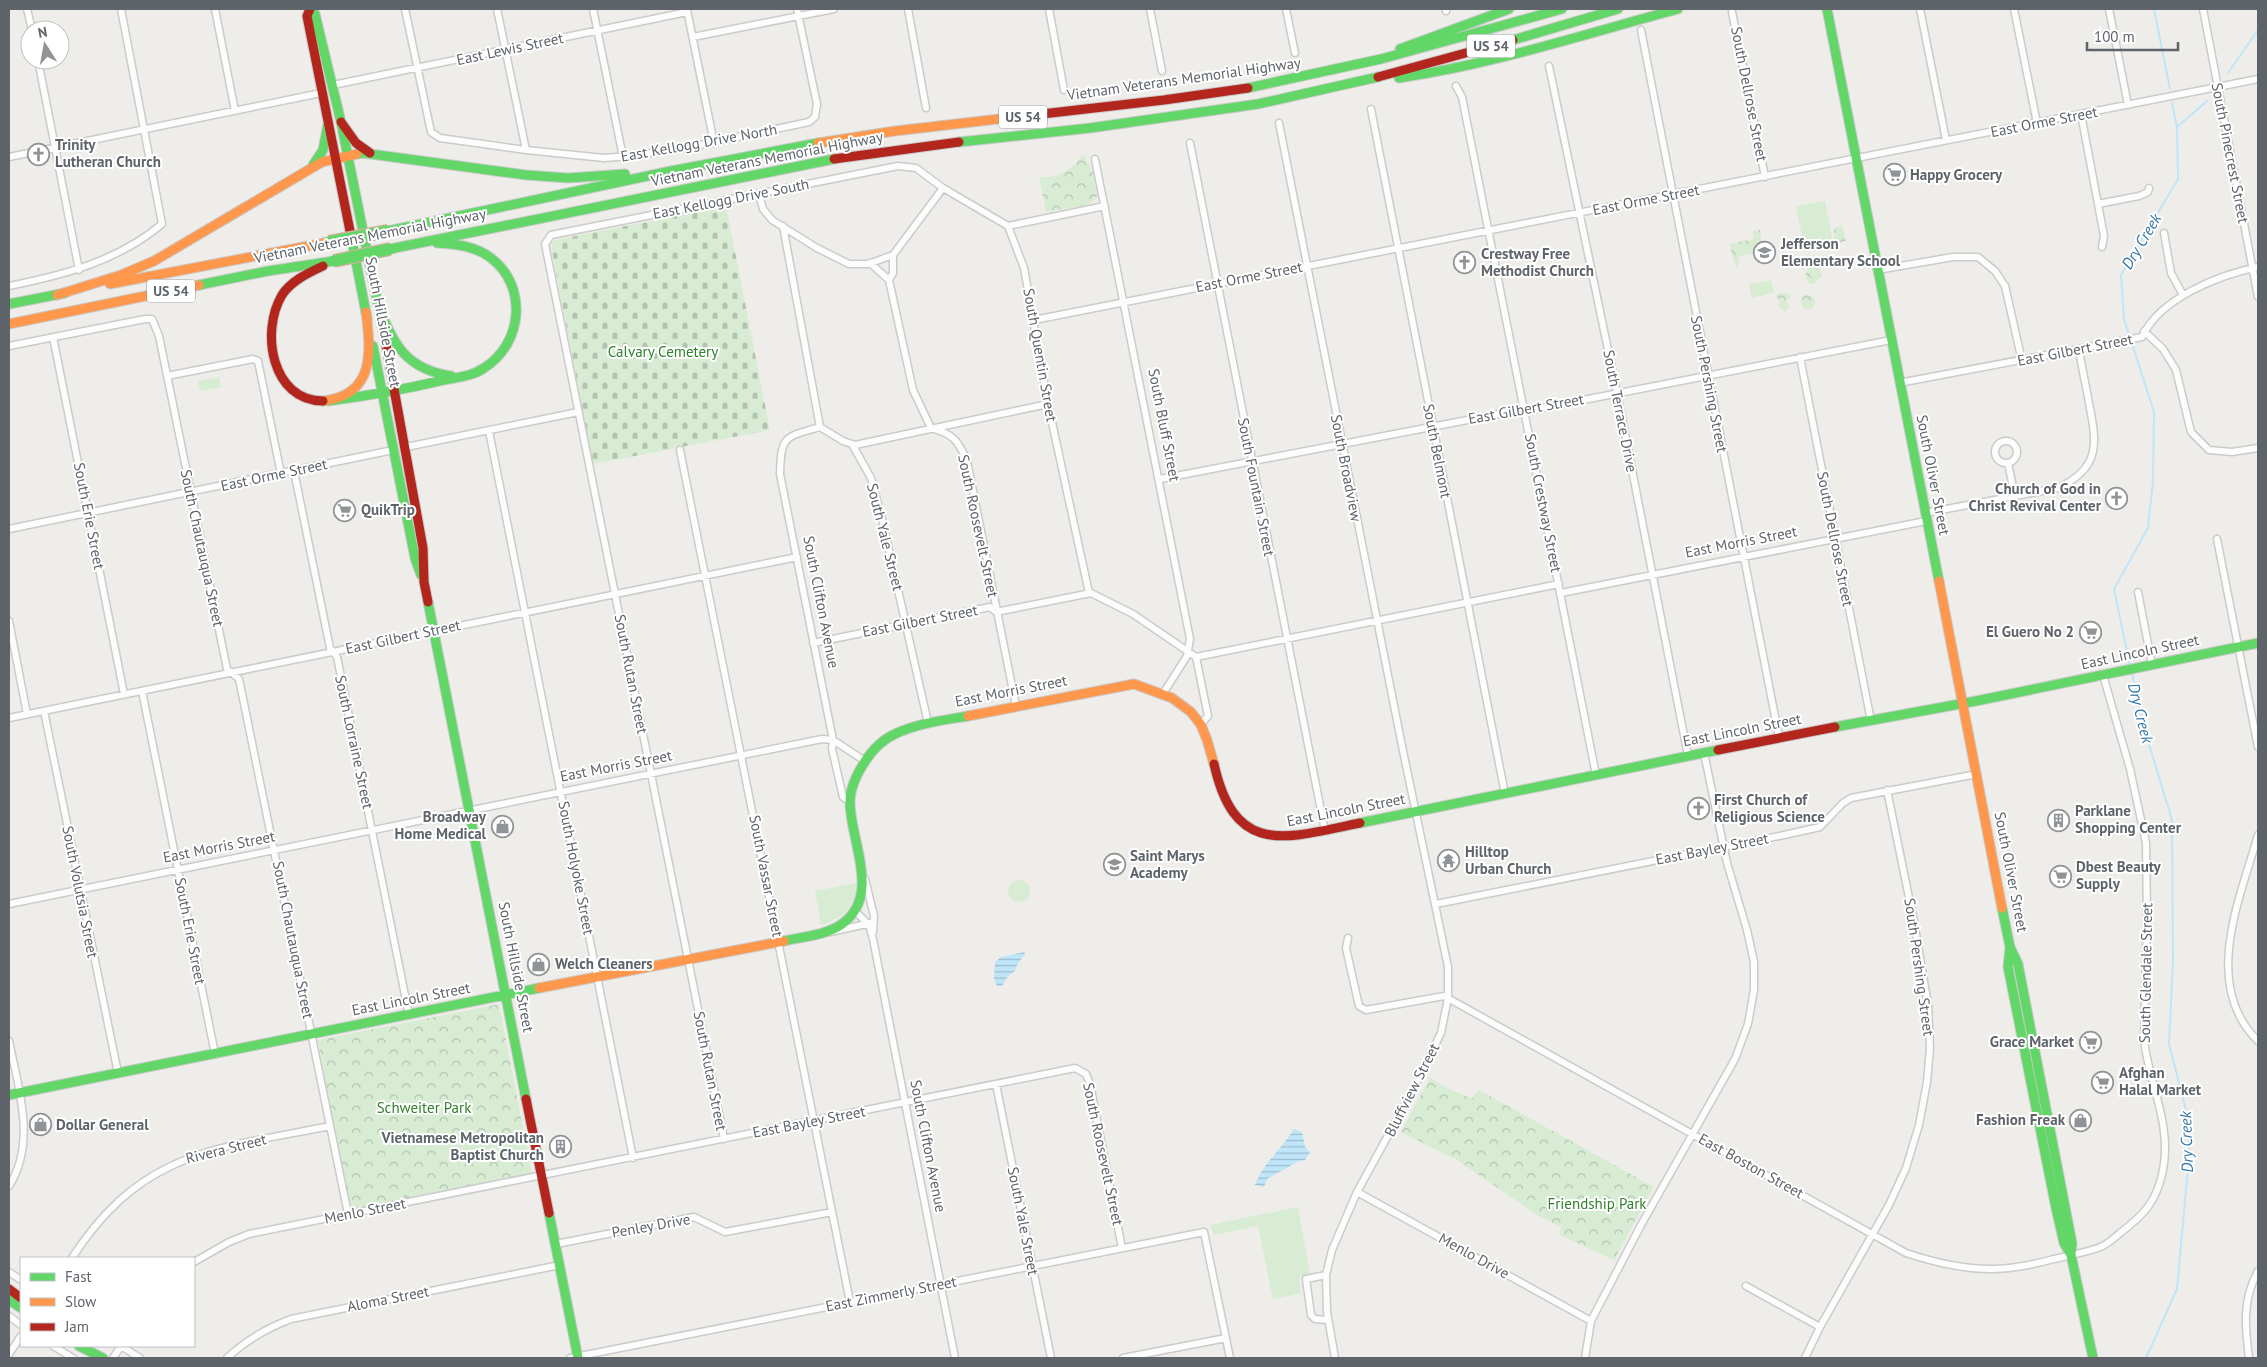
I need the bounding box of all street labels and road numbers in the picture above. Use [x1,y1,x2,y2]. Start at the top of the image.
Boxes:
street label: South Dellrose Street [1727,25,1772,163]
street label: East Lewis Street [455,28,565,69]
road number: US 54 [1467,34,1515,58]
street label: Vietnam Veterans Memorial Highway [1065,53,1302,104]
street label: South Pinecrest Street [2208,81,2253,225]
street label: East Orme Street [1989,102,2099,141]
road number: US 54 [999,105,1047,128]
street label: East Kellogg Drive North [619,119,779,166]
street label: Vietnam Veterans Memorial Highway [648,127,885,191]
street label: East Kellogg Drive South [651,174,811,223]
street label: East Orme Street [1591,180,1701,219]
street label: Vietnam Veterans Memorial Highway [251,204,488,268]
street label: South Hillside Street [362,255,405,389]
street label: East Orme Street [1194,257,1304,296]
road number: US 54 [147,280,195,302]
street label: South Quentin Street [1019,287,1062,423]
street label: South Pershing Street [1687,314,1732,454]
street label: East Gilbert Street [2016,329,2134,370]
street label: South Terrace Drive [1599,348,1642,474]
street label: South Bluff Street [1144,367,1185,483]
street label: East Gilbert Street [1467,389,1585,428]
street label: South Belmont [1419,402,1456,500]
street label: South Broadview [1327,413,1366,523]
street label: South Oliver Street [1913,413,1954,537]
street label: South Fountain Street [1234,416,1279,558]
street label: South Crestway Street [1521,432,1566,574]
street label: South Roosevelt Street [954,453,1003,599]
street label: East Orme Street [219,454,329,495]
street label: South Erie Street [70,461,109,571]
street label: South Chautauqua Street [177,468,228,628]
street label: South Dellrose Street [1813,470,1858,608]
street label: South Yale Street [863,481,908,593]
street label: East Morris Street [1683,521,1799,562]
street label: South Clifton Avenue [799,534,844,670]
street label: East Gilbert Street [861,600,979,641]
street label: South Rutan Street [611,613,652,735]
street label: East Gilbert Street [344,615,462,658]
street label: East Lincoln Street [2079,630,2201,673]
street label: East Morris Street [953,670,1069,711]
street label: South Lorraine Street [331,673,378,810]
street label: East Lincoln Street [1681,709,1803,750]
street label: East Morris Street [558,745,674,786]
street label: East Lincoln Street [1285,789,1407,830]
street label: South Holyoke Street [554,799,599,936]
street label: South Oliver Street [1991,810,2032,934]
street label: South Vassar Street [745,813,788,938]
street label: South Volutsia Street [58,824,103,960]
street label: East Morris Street [161,826,277,867]
street label: East Bayley Street [1654,828,1770,869]
street label: South Chautauqua Street [269,859,318,1020]
street label: South Erie Street [171,876,210,986]
street label: South Pershing Street [1900,897,1939,1037]
street label: South Hillside Street [495,900,538,1034]
street label: South Glendale Street [2135,903,2156,1043]
street label: East Lincoln Street [350,978,472,1019]
street label: South Rutan Street [690,1010,731,1132]
street label: Bluffview Street [1380,1040,1443,1140]
street label: South Clifton Avenue [906,1078,951,1214]
street label: South Roosevelt Street [1079,1081,1128,1227]
street label: East Bayley Street [751,1101,867,1142]
street label: Rivera Street [184,1129,268,1168]
street label: East Boston Street [1695,1129,1807,1202]
street label: South Yale Street [1004,1165,1043,1277]
street label: Menlo Street [323,1193,407,1228]
street label: Penley Drive [610,1209,692,1242]
street label: Menlo Drive [1436,1228,1513,1283]
street label: East Zimmerly Street [824,1271,958,1316]
street label: Aloma Street [345,1281,431,1316]

